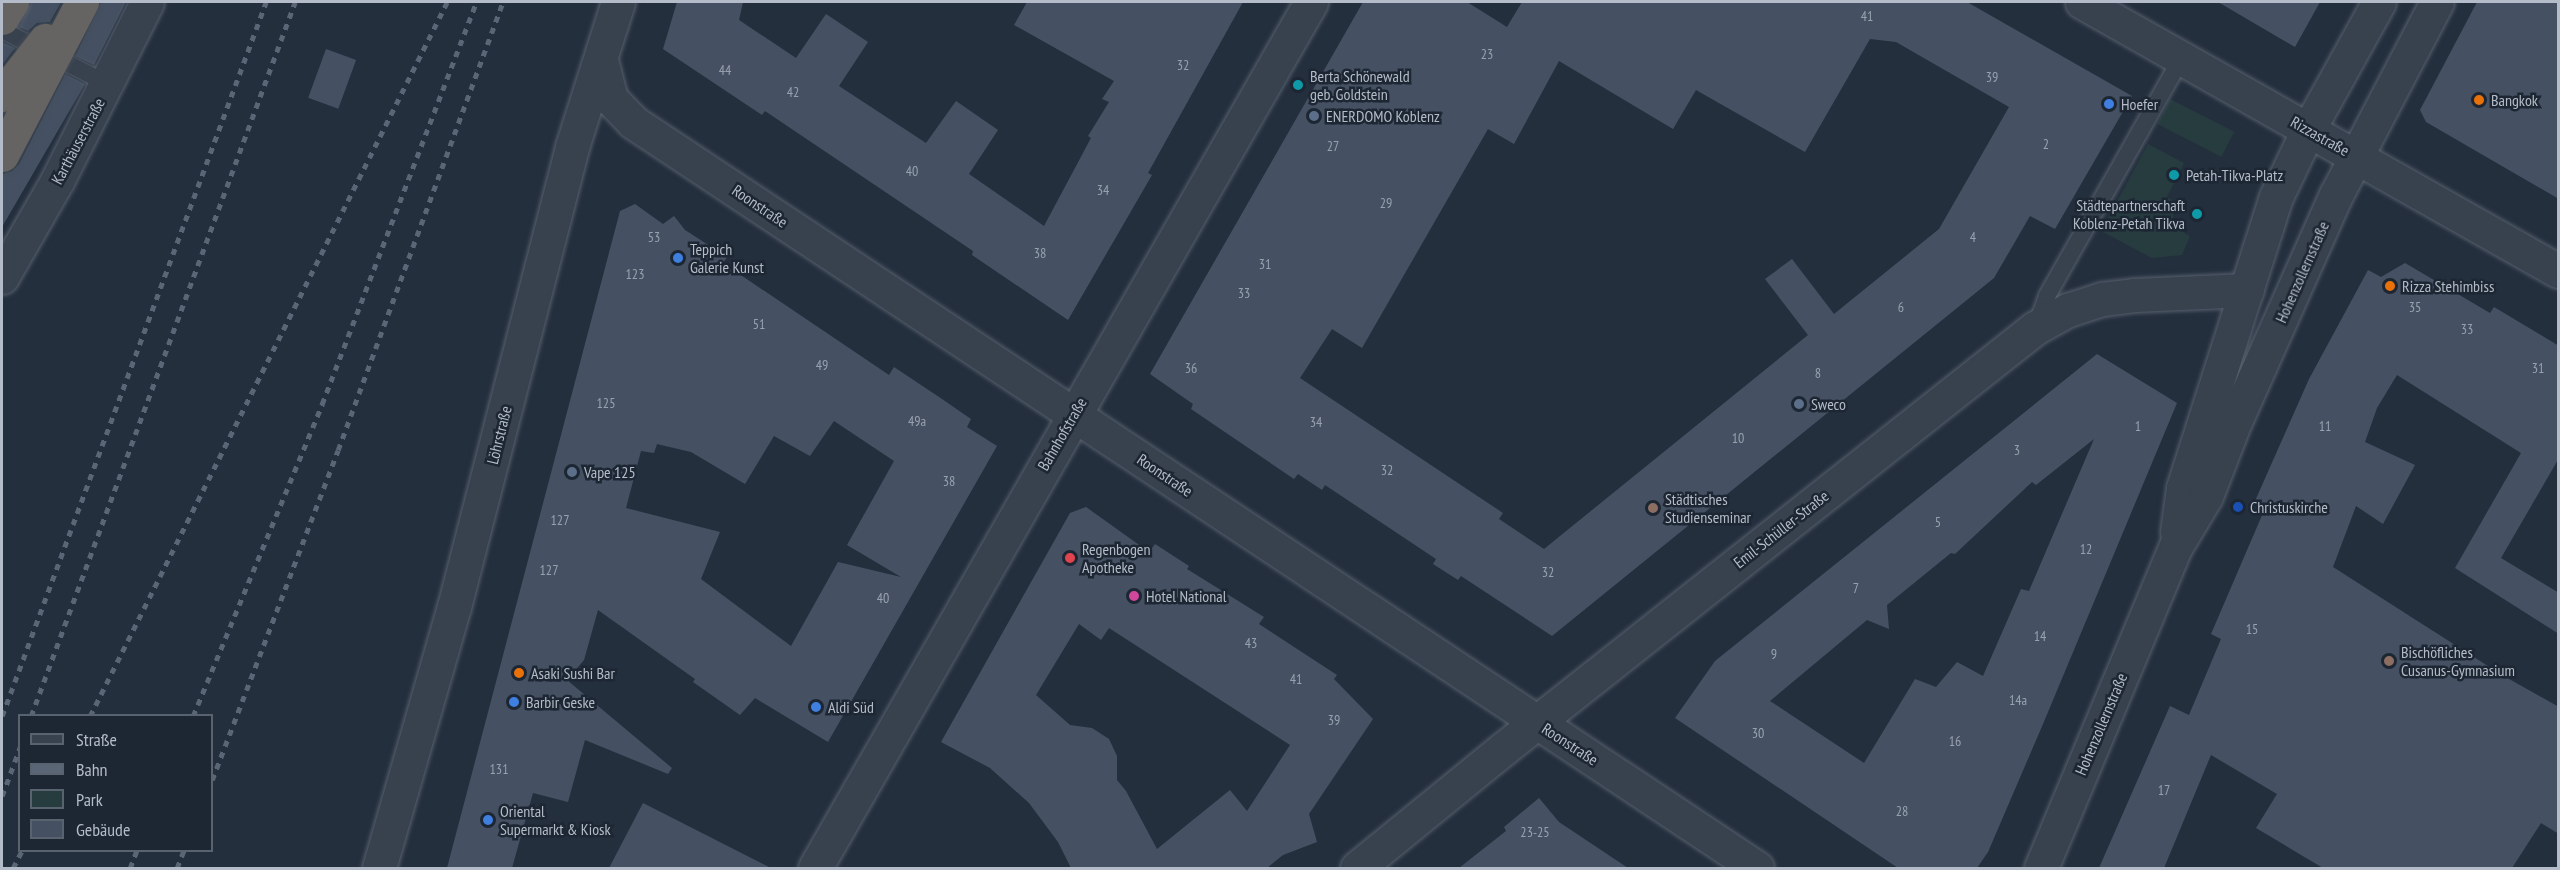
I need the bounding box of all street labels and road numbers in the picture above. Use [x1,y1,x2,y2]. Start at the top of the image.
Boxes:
street label: Karthäuserstraße [47,95,109,187]
street label: Rizzastraße [2287,112,2353,160]
street label: Roonstraße [729,180,791,232]
street label: Hohenzollernstraße [2271,218,2333,326]
street label: Bahnhofstraße [1033,394,1091,474]
street label: Löhrstraße [483,404,515,466]
street label: Roonstraße [1134,449,1196,501]
street label: Emil-Schüller-Straße [1730,486,1832,572]
street label: Hohenzollernstraße [2071,670,2131,778]
street label: Roonstraße [1538,719,1602,769]

